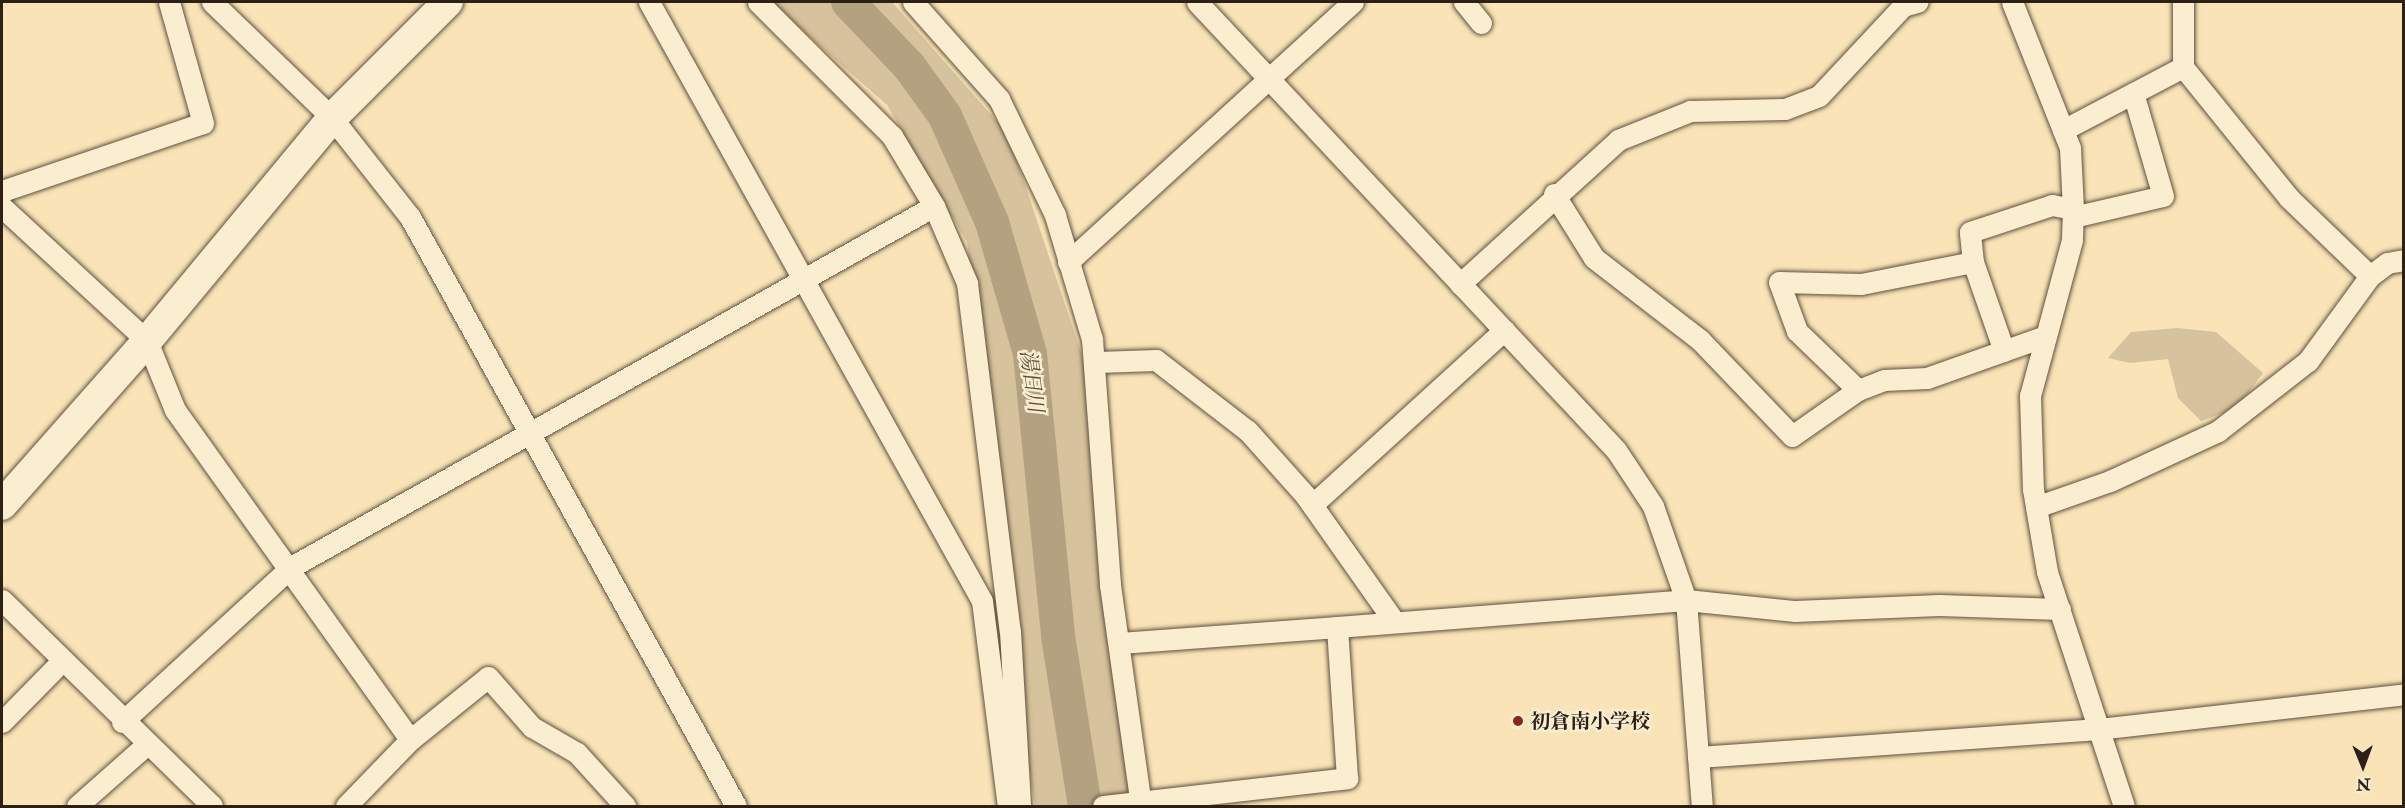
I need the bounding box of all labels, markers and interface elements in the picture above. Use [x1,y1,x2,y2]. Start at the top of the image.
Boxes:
water label: 湯日川 [1014,348,1048,414]
place label: 初倉南小学校 [1530,709,1650,733]
marker: 初倉南小学校 [1511,714,1525,728]
north arrow [2333,736,2393,796]
text: N [2356,774,2371,794]

